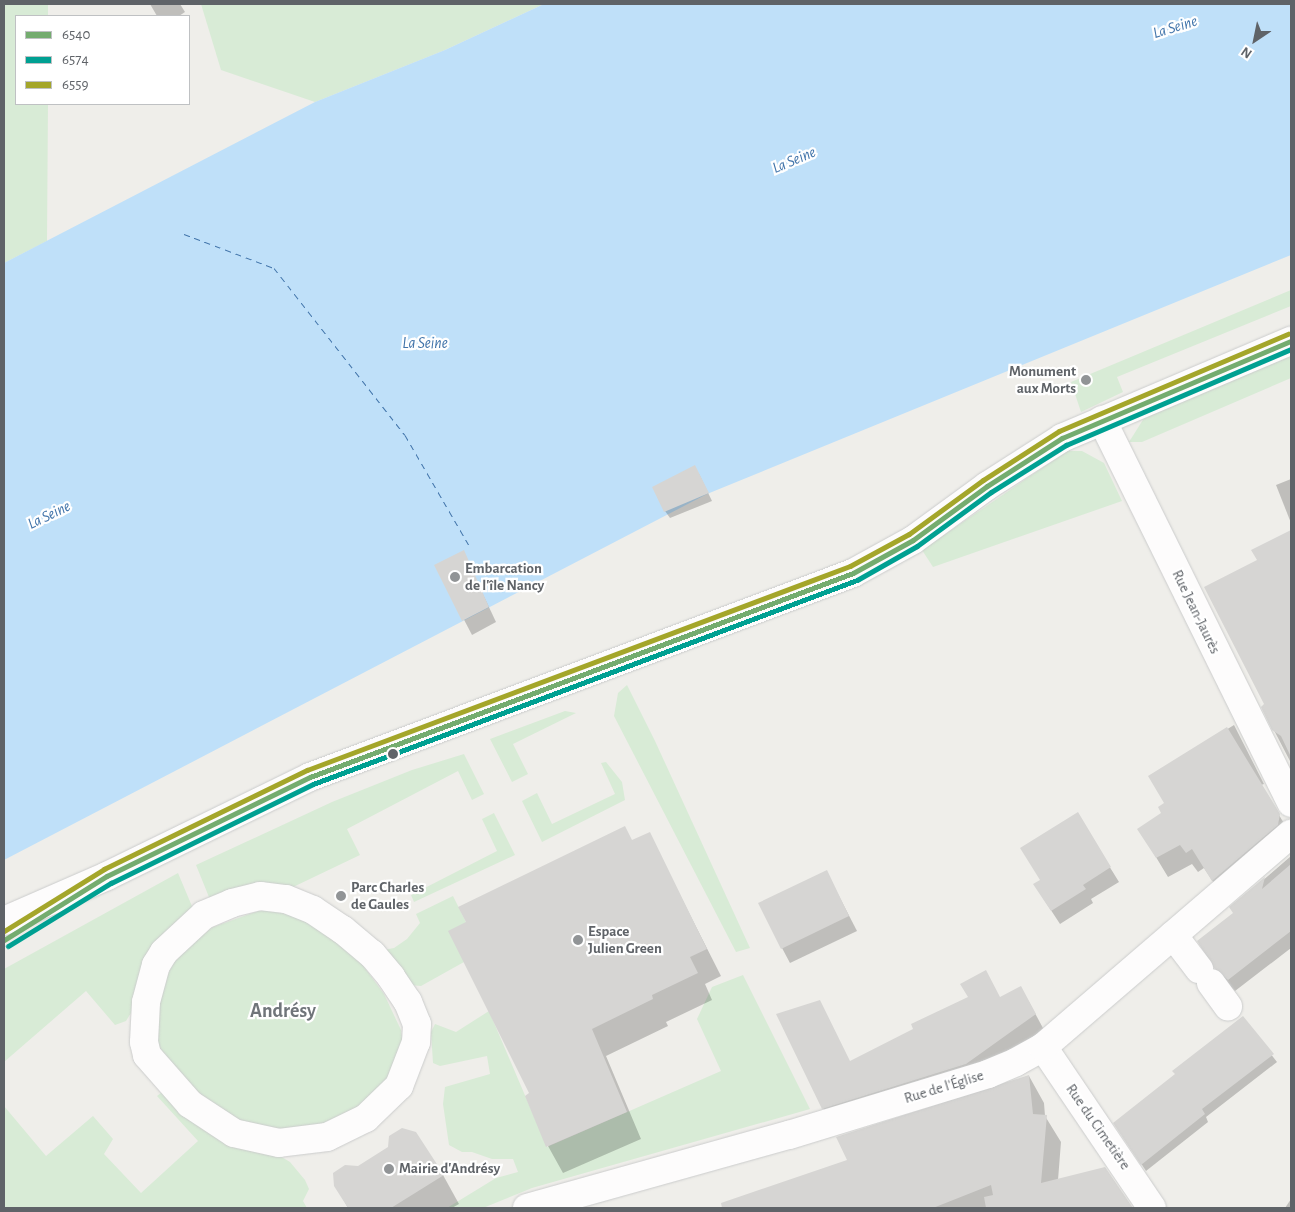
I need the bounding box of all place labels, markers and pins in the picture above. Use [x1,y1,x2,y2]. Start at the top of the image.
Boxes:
place label: Monument aux Morts [1009,362,1076,397]
marker: Monument aux Morts [1080,374,1092,386]
place label: Embarcation de l'île Nancy [465,559,544,594]
marker: Embarcation de l'île Nancy [449,571,461,583]
unlabelled marker [388,749,398,759]
place label: Parc Charles de Gaules [351,878,424,913]
marker: Parc Charles de Gaules [335,890,347,902]
place label: Espace Julien Green [588,922,662,957]
marker: Espace Julien Green [572,934,584,946]
place label: Mairie d'Andrésy [399,1160,500,1178]
marker: Mairie d'Andrésy [383,1163,395,1175]

